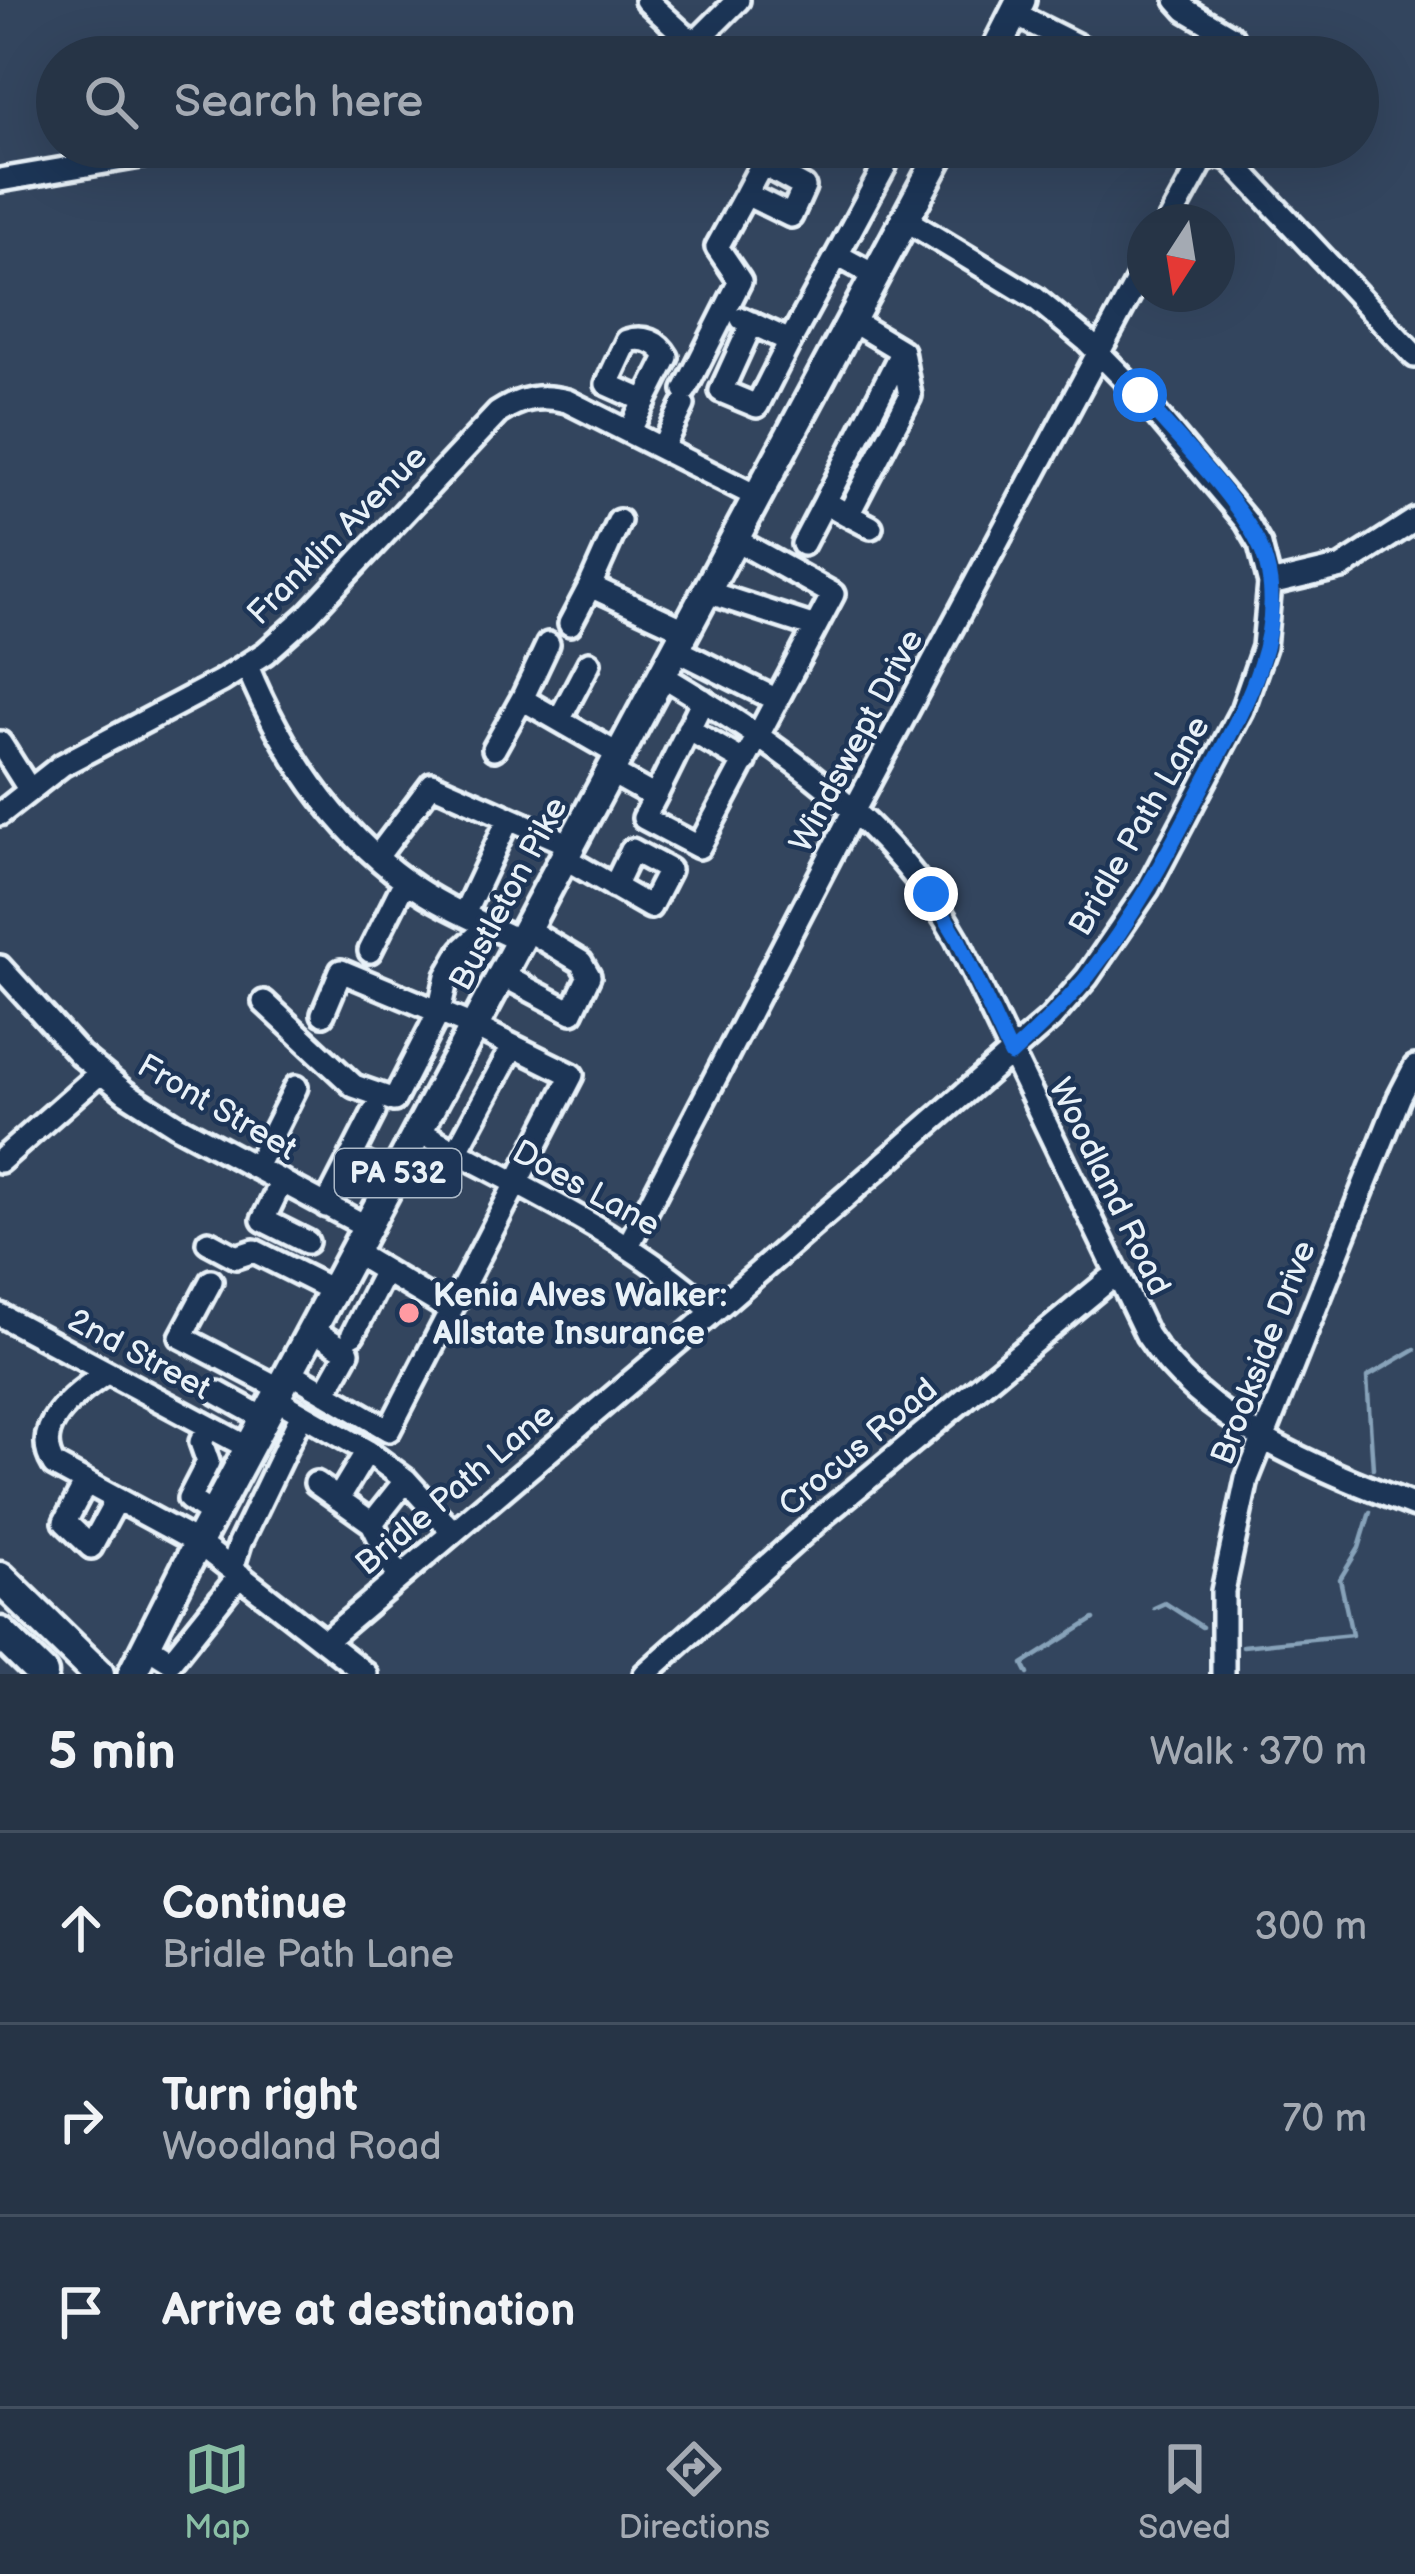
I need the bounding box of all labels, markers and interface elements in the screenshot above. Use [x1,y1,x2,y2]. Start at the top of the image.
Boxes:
search box [36,36,1379,168]
icon: search [78,69,144,135]
text: Search here [174,75,423,130]
north arrow [1127,204,1235,312]
route start [1113,368,1167,422]
street label: Franklin Avenue [239,437,436,634]
street label: Windswept Drive [781,623,932,859]
street label: Bridle Path Lane [1061,709,1219,943]
street label: Bustleton Pike [441,790,576,997]
route end [904,867,958,921]
street label: Front Street [130,1046,304,1169]
street label: Woodland Road [1039,1072,1179,1302]
street label: Does Lane [505,1132,667,1246]
road number: PA 532 [335,1149,461,1197]
street label: Brookside Drive [1203,1235,1325,1470]
place label: Kenia Alves Walker: Allstate Insurance [432,1276,728,1354]
marker: Kenia Alves Walker: Allstate Insurance [396,1300,422,1326]
street label: 2nd Street [61,1301,217,1409]
street label: Crocus Road [771,1370,946,1525]
street label: Bridle Path Lane [348,1395,563,1584]
text: 5 min [48,1722,176,1783]
text: Walk · 370 m [1149,1729,1367,1776]
text: Continue [162,1877,347,1932]
icon: ahead [48,1895,114,1961]
text: 300 m [1254,1904,1367,1951]
text: Bridle Path Lane [162,1932,454,1979]
text: Turn right [162,2069,358,2124]
icon: right [48,2087,114,2153]
text: 70 m [1282,2096,1367,2143]
text: Woodland Road [162,2124,442,2171]
icon: arrive [48,2279,114,2345]
text: Arrive at destination [162,2284,575,2339]
tab: Map [184,2436,250,2548]
tab: Directions [619,2436,770,2548]
tab: Saved [1138,2436,1231,2548]

